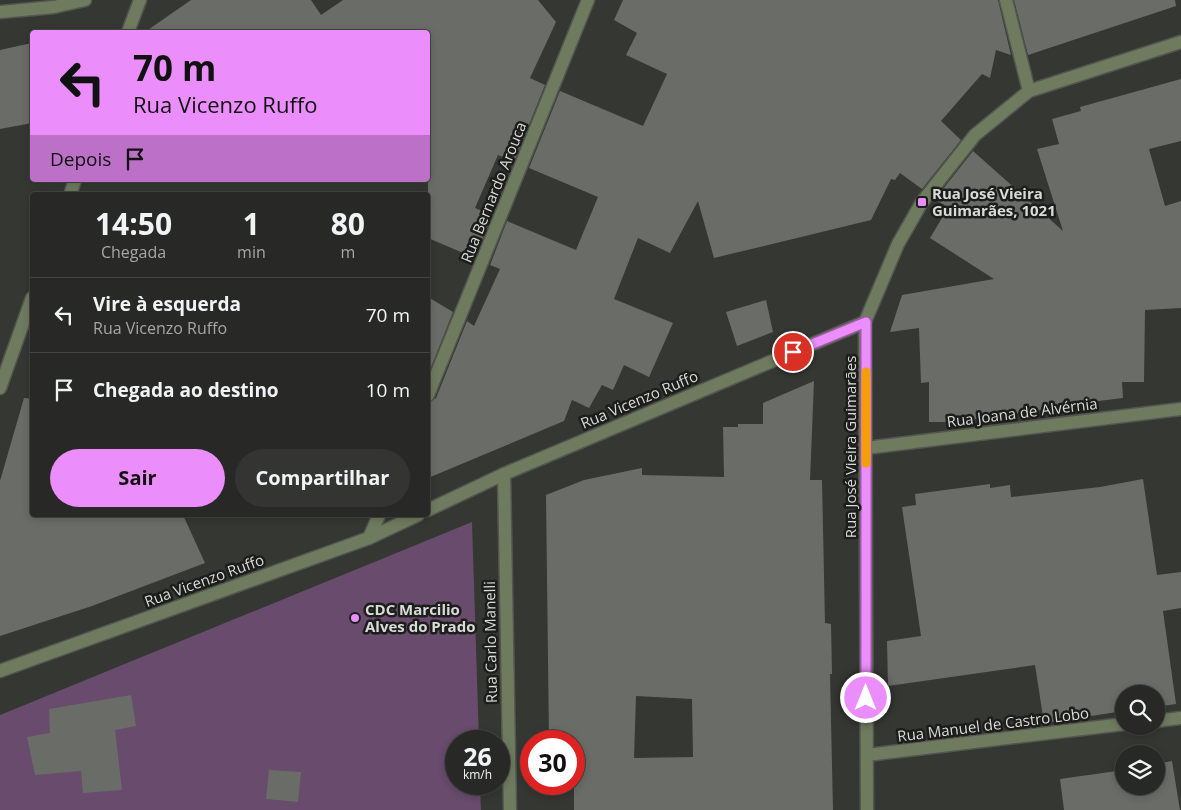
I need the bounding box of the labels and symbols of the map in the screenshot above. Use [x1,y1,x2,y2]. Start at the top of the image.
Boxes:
street label: Rua Bernardo Arouca [456,119,530,265]
place label: Rua José Vieira Guimarães, 1021 [932,183,1056,220]
marker: Rua José Vieira Guimarães, 1021 [916,196,928,208]
pin [772,331,814,373]
street label: Rua José Vieira Guimarães [840,356,860,538]
street label: Rua Vicenzo Ruffo [577,365,701,433]
street label: Rua Joana de Alvérnia [946,393,1098,431]
street label: Rua Vicenzo Ruffo [141,549,267,611]
street label: Rua Carlo Manelli [479,581,501,703]
place label: CDC Marcilio Alves do Prado [365,599,475,636]
marker: CDC Marcilio Alves do Prado [349,612,361,624]
position arrow [839,671,891,723]
street label: Rua Manuel de Castro Lobo [896,702,1090,746]
speed limit sign: 30 [520,730,585,795]

